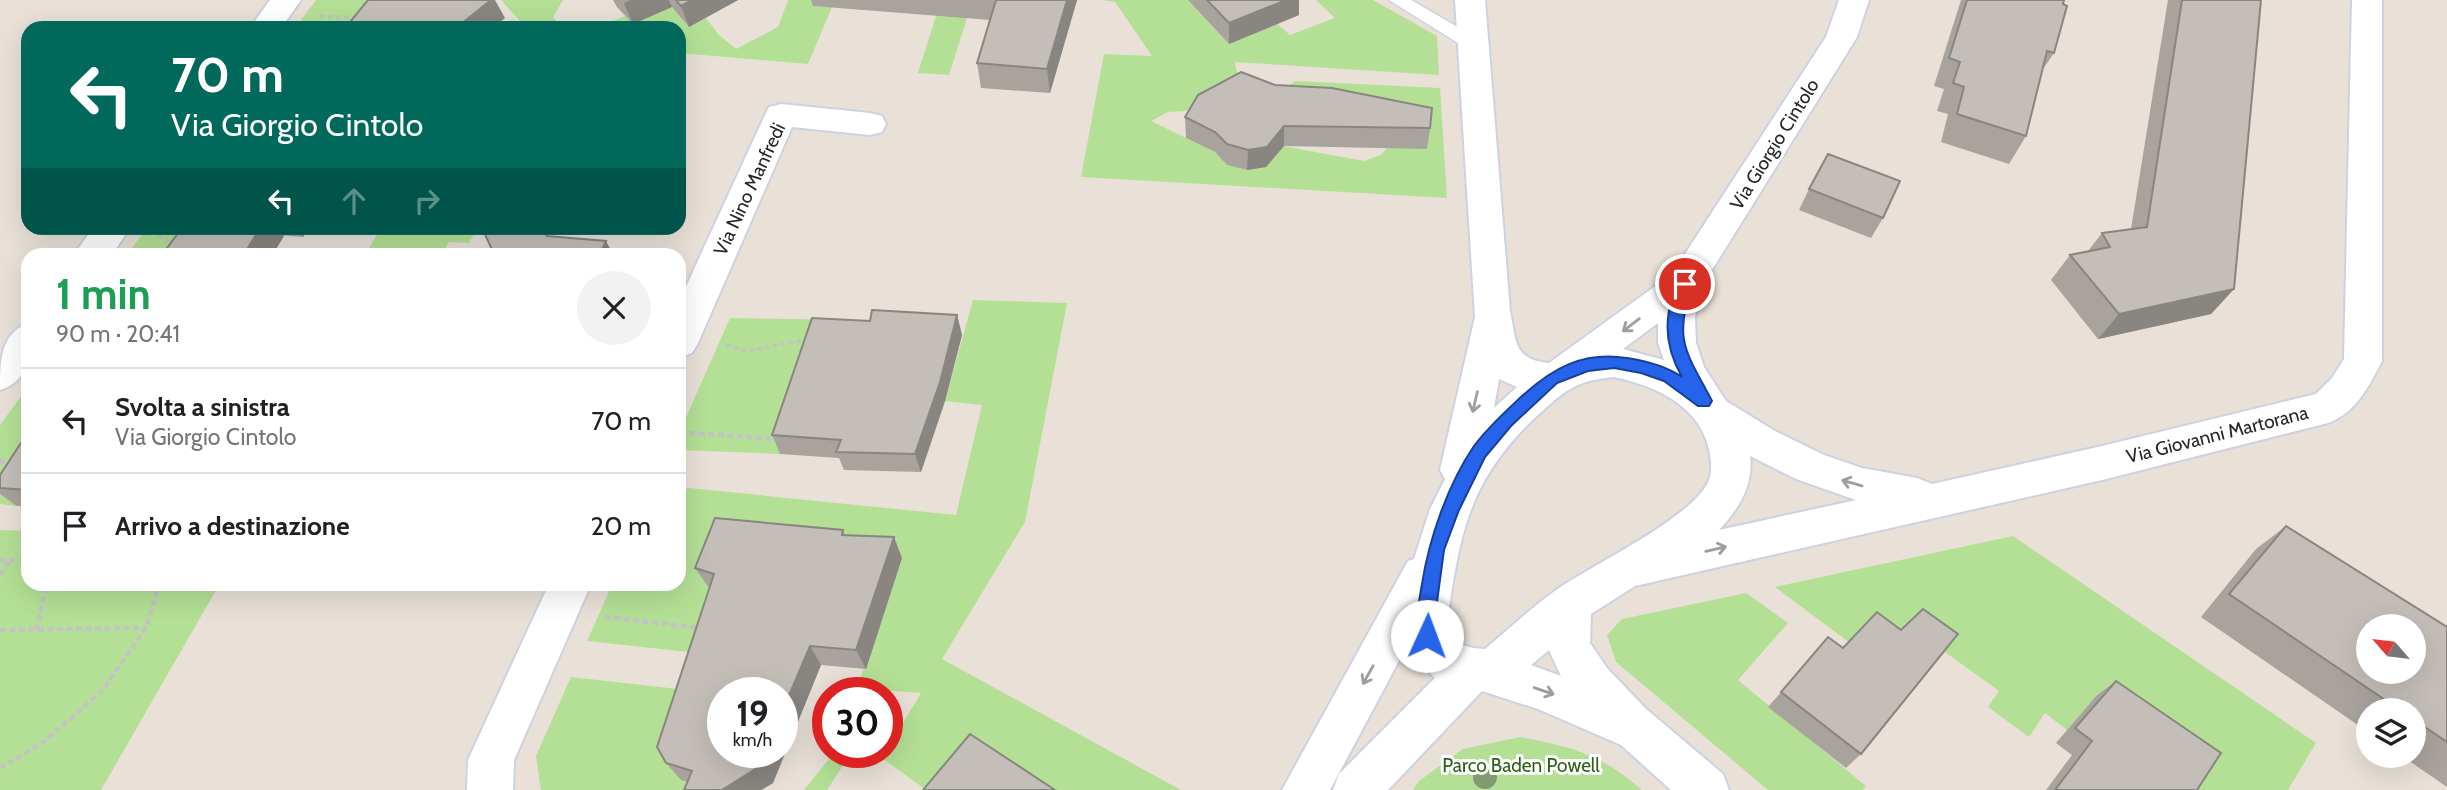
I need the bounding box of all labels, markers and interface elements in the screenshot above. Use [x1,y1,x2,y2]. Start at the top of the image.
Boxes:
text: 70 m [171,45,284,104]
icon: left [56,49,147,140]
street label: Via Giorgio Cintolo [1725,75,1824,214]
text: Via Giorgio Cintolo [171,105,423,144]
street label: Via Nino Manfredi [709,119,790,259]
icon: left [262,182,300,220]
icon: ahead [335,182,373,220]
icon: right [408,182,446,220]
pin [1655,254,1715,314]
icon: arrive [1666,265,1704,303]
text: 1 min [56,268,151,320]
button: close [577,271,651,345]
one-way arrow [1622,318,1640,333]
text: 90 m · 20:41 [56,320,180,348]
one-way arrow [1468,390,1482,413]
text: Svolta a sinistra [115,391,290,423]
street label: Via Giovanni Martorana [2124,401,2310,468]
icon: left [56,402,94,440]
text: 70 m [591,405,651,437]
text: Via Giorgio Cintolo [115,423,296,451]
one-way arrow [1841,476,1863,489]
icon: arrive [56,507,94,545]
text: Arrivo a destinazione [115,510,350,542]
text: 20 m [591,510,651,542]
one-way arrow [1704,541,1727,555]
position arrow [1390,599,1464,673]
north arrow [2356,614,2426,684]
map controls [2356,614,2426,768]
one-way arrow [1361,664,1374,685]
speed limit sign: 30 [812,677,903,768]
one-way arrow [1533,686,1555,698]
text: 19 [736,692,769,735]
button: layers [2356,698,2426,768]
text: km/h [733,729,772,751]
park label: Parco Baden Powell [1442,754,1600,777]

